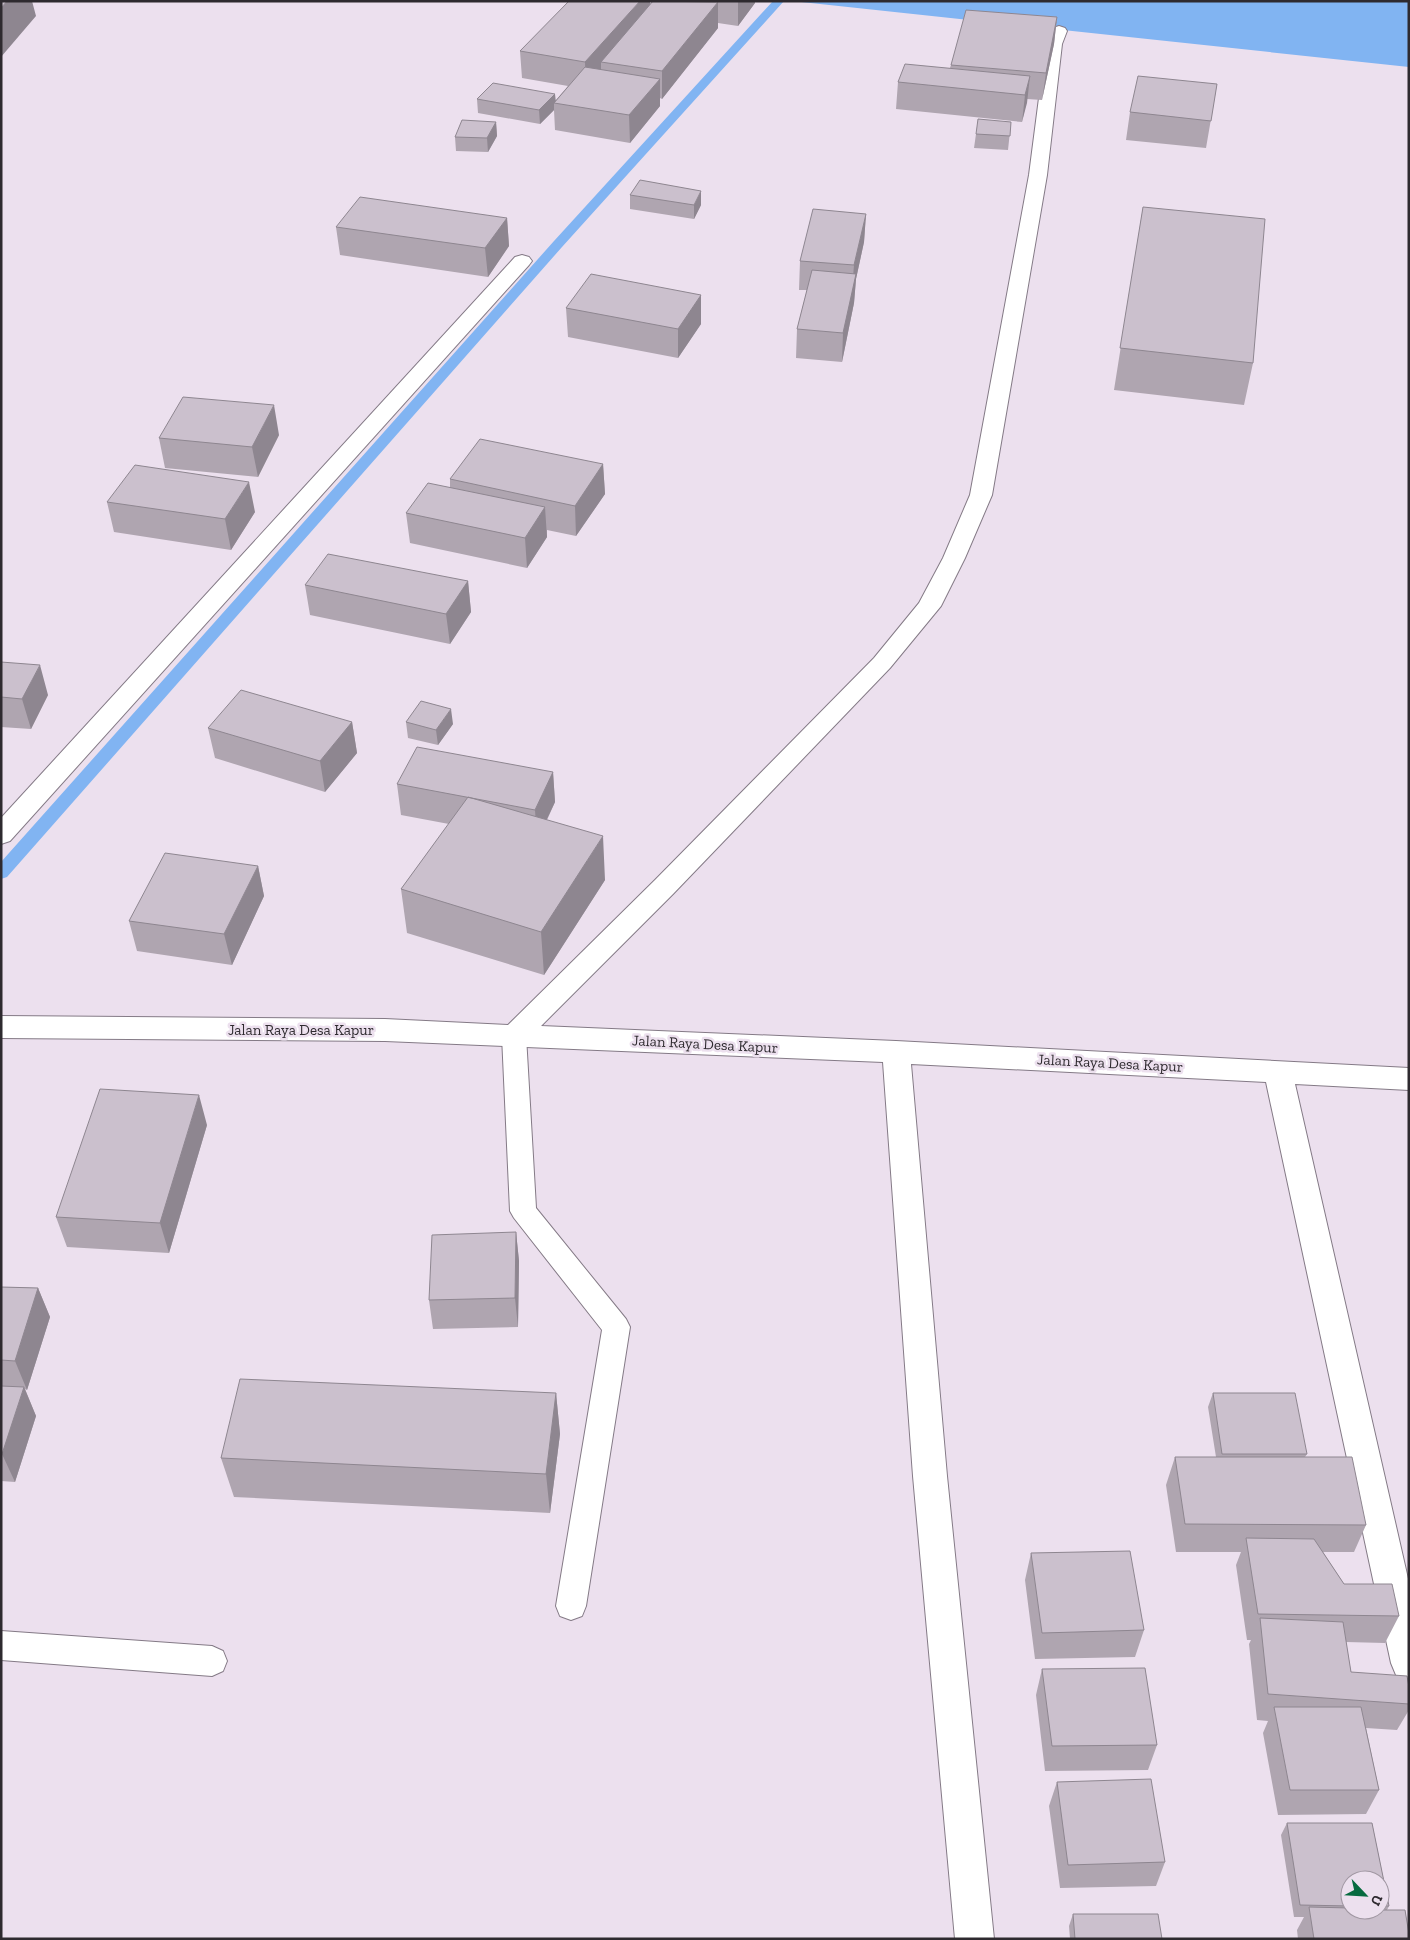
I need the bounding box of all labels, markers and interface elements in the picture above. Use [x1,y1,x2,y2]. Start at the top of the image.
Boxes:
street label: Jalan Raya Desa Kapur [228,1021,374,1039]
street label: Jalan Raya Desa Kapur [632,1031,778,1057]
street label: Jalan Raya Desa Kapur [1037,1050,1183,1076]
north arrow [1340,1870,1390,1920]
text: U [1366,1892,1386,1908]

